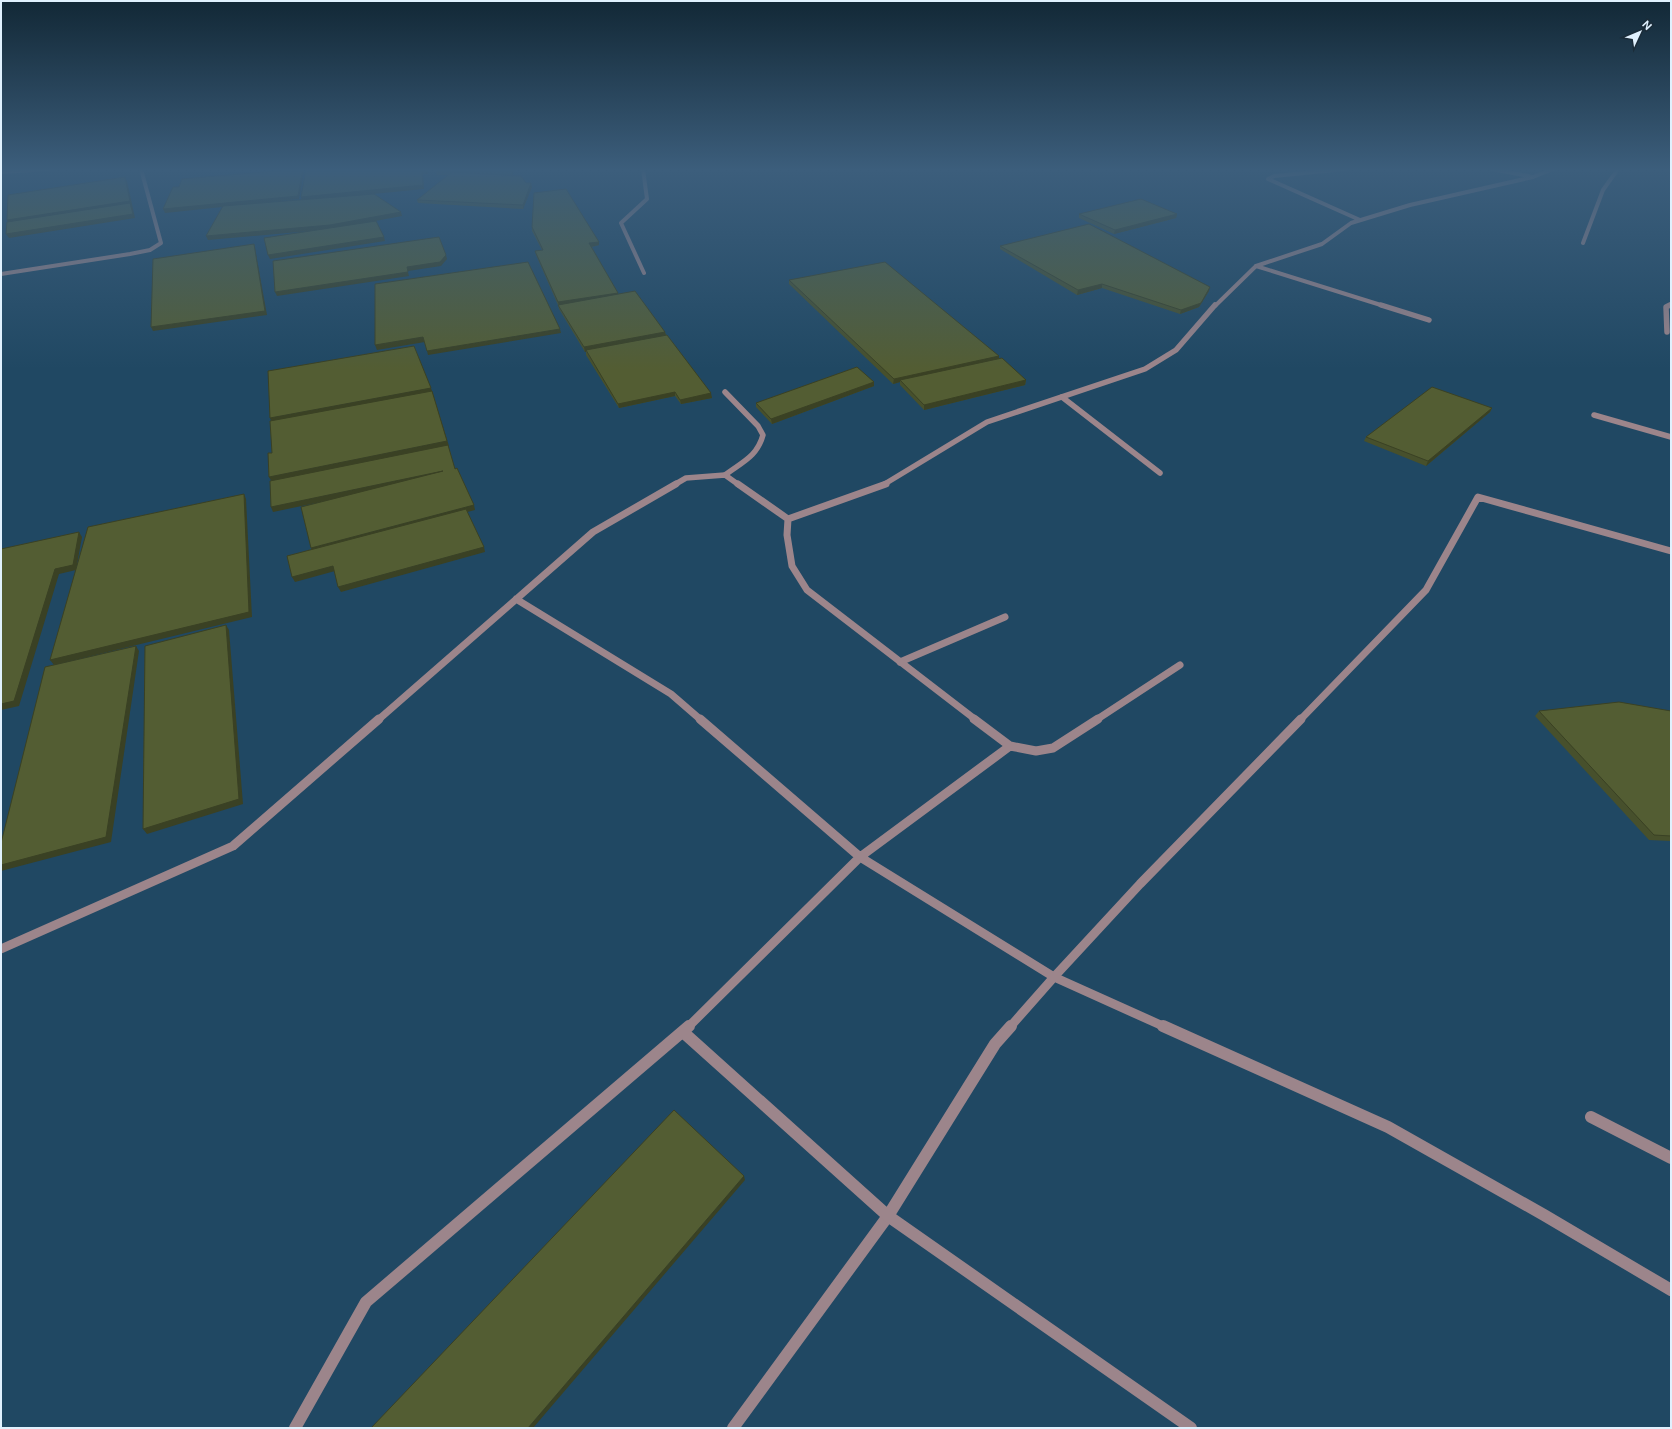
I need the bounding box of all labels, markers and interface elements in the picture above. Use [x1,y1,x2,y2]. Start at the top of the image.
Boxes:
north arrow [1620,12,1660,52]
text: N [1639,17,1655,33]

